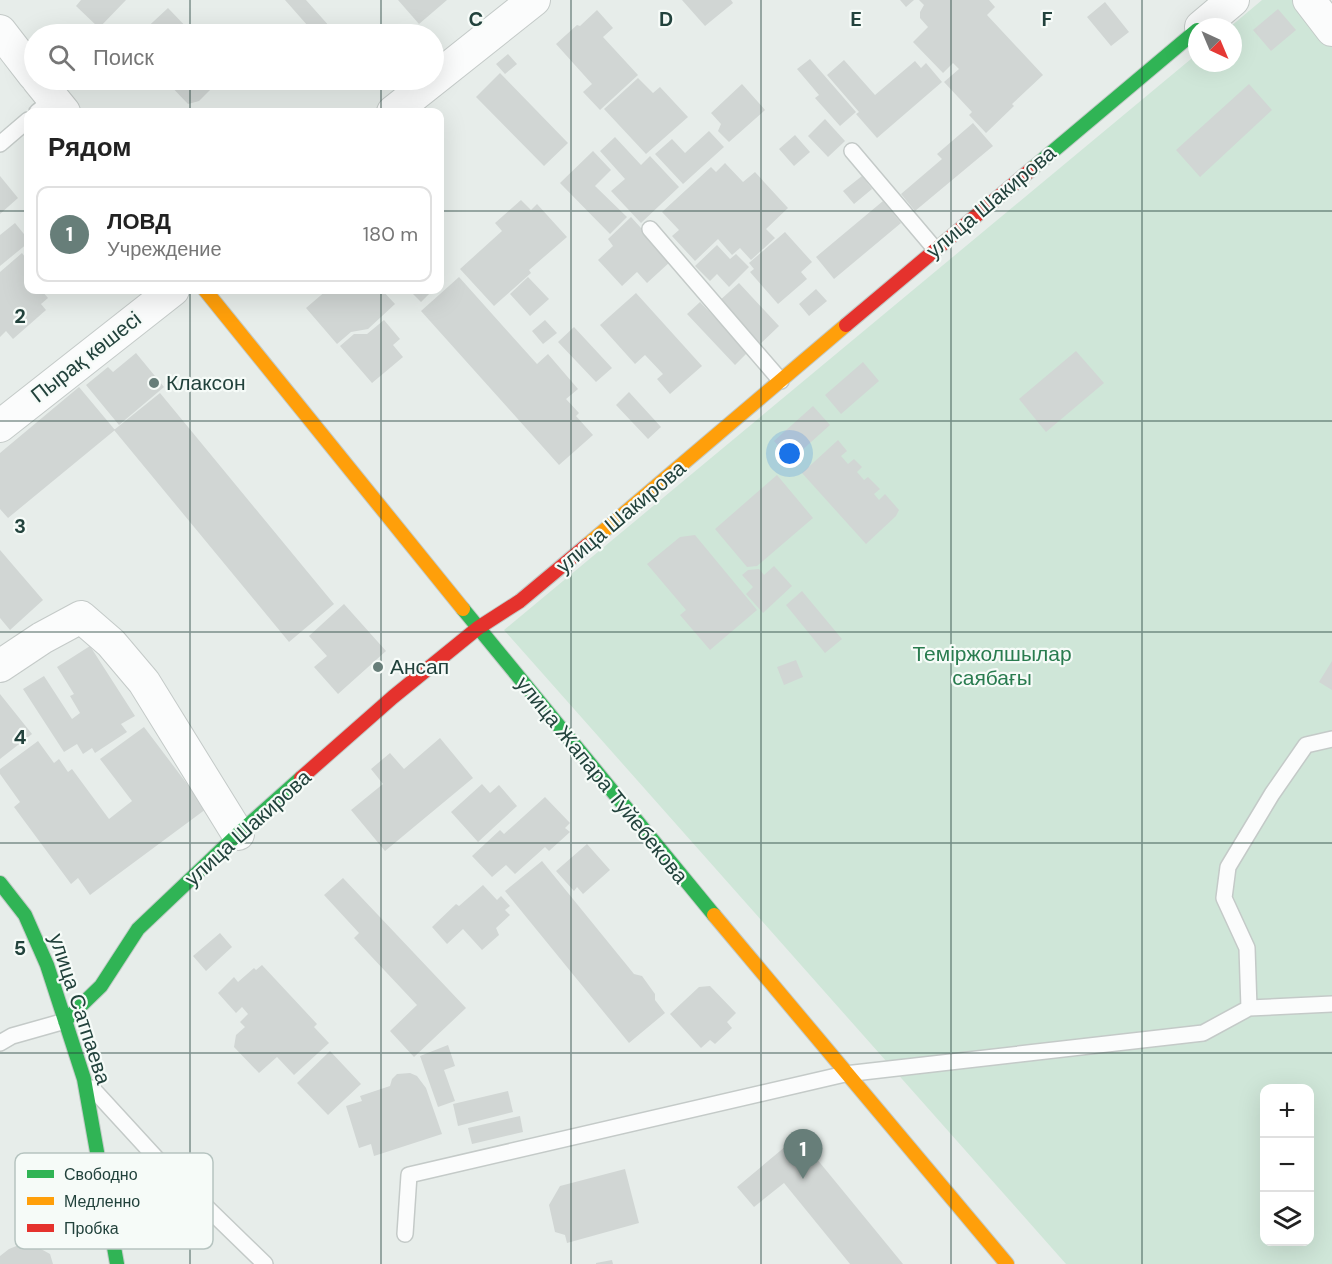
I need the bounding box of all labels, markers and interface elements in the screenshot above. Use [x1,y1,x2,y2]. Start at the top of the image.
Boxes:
text: C [469,6,483,32]
text: D [659,6,673,32]
text: E [850,6,862,32]
text: F [1041,6,1053,32]
north arrow [1188,18,1242,72]
search box [24,24,444,90]
icon: search [45,41,78,74]
text: Поиск [93,43,154,72]
text: Рядом [48,130,131,164]
street label: улица Шакирова [920,139,1062,265]
text: ЛОВД [107,207,171,236]
text: 1 [66,221,73,247]
text: 180 m [363,221,418,247]
text: Учреждение [107,236,222,262]
text: 2 [14,303,26,329]
street label: Пырақ көшесі [25,305,147,409]
place label: Клаксон [166,369,246,397]
marker: Клаксон [147,376,161,390]
your location [775,439,804,468]
street label: улица Шакирова [550,454,692,580]
text: 3 [14,513,26,539]
park label: Теміржолшылар саябағы [912,640,1072,692]
place label: Ансап [390,653,449,681]
marker: Ансап [371,660,385,674]
street label: улица Жапара Туйебекова [510,671,695,890]
text: 4 [14,724,27,750]
street label: улица Шакирова [179,763,317,892]
street label: улица Сатпаева [42,930,118,1088]
text: 5 [14,935,26,961]
map controls [1260,1084,1314,1246]
button: + [1260,1084,1314,1138]
pin: 1 [784,1130,822,1179]
button: − [1260,1138,1314,1192]
legend [15,1153,213,1249]
text: Свободно [64,1164,138,1185]
text: Медленно [64,1191,140,1212]
button: layers [1260,1192,1314,1246]
text: Пробка [64,1218,119,1239]

